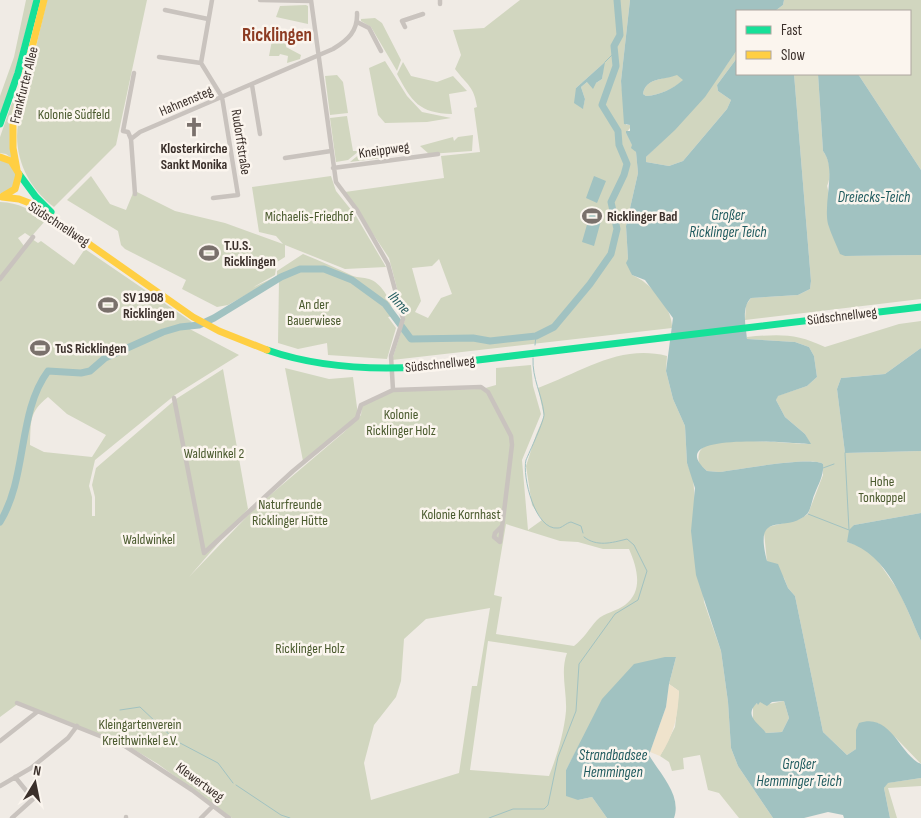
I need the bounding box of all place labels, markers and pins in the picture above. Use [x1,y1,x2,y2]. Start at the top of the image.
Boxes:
church icon: Klosterkirche Sankt Monika [183,116,205,138]
place label: Klosterkirche Sankt Monika [160,140,228,173]
sports icon: Ricklinger Bad [581,205,603,227]
place label: Ricklinger Bad [607,208,677,225]
place label: T.U.S. Ricklingen [224,237,276,270]
sports icon: T.U.S. Ricklingen [198,242,220,264]
place label: SV 1908 Ricklingen [123,289,175,322]
sports icon: SV 1908 Ricklingen [97,294,119,316]
sports icon: TuS Ricklingen [29,337,51,359]
place label: TuS Ricklingen [55,340,127,357]

